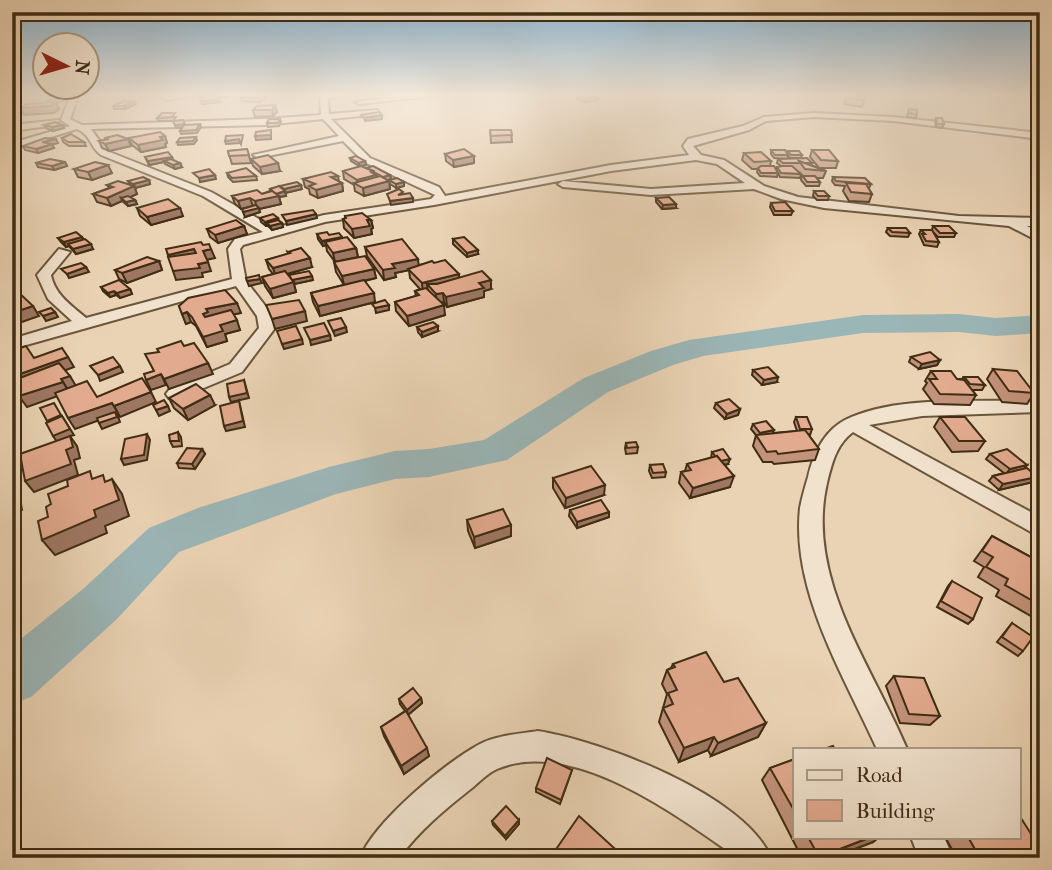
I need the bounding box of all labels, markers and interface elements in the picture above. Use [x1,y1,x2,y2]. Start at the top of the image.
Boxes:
north arrow [32,32,102,102]
text: N [70,59,94,76]
legend [793,748,1020,838]
text: Road [856,763,903,787]
text: Building [856,799,935,823]

